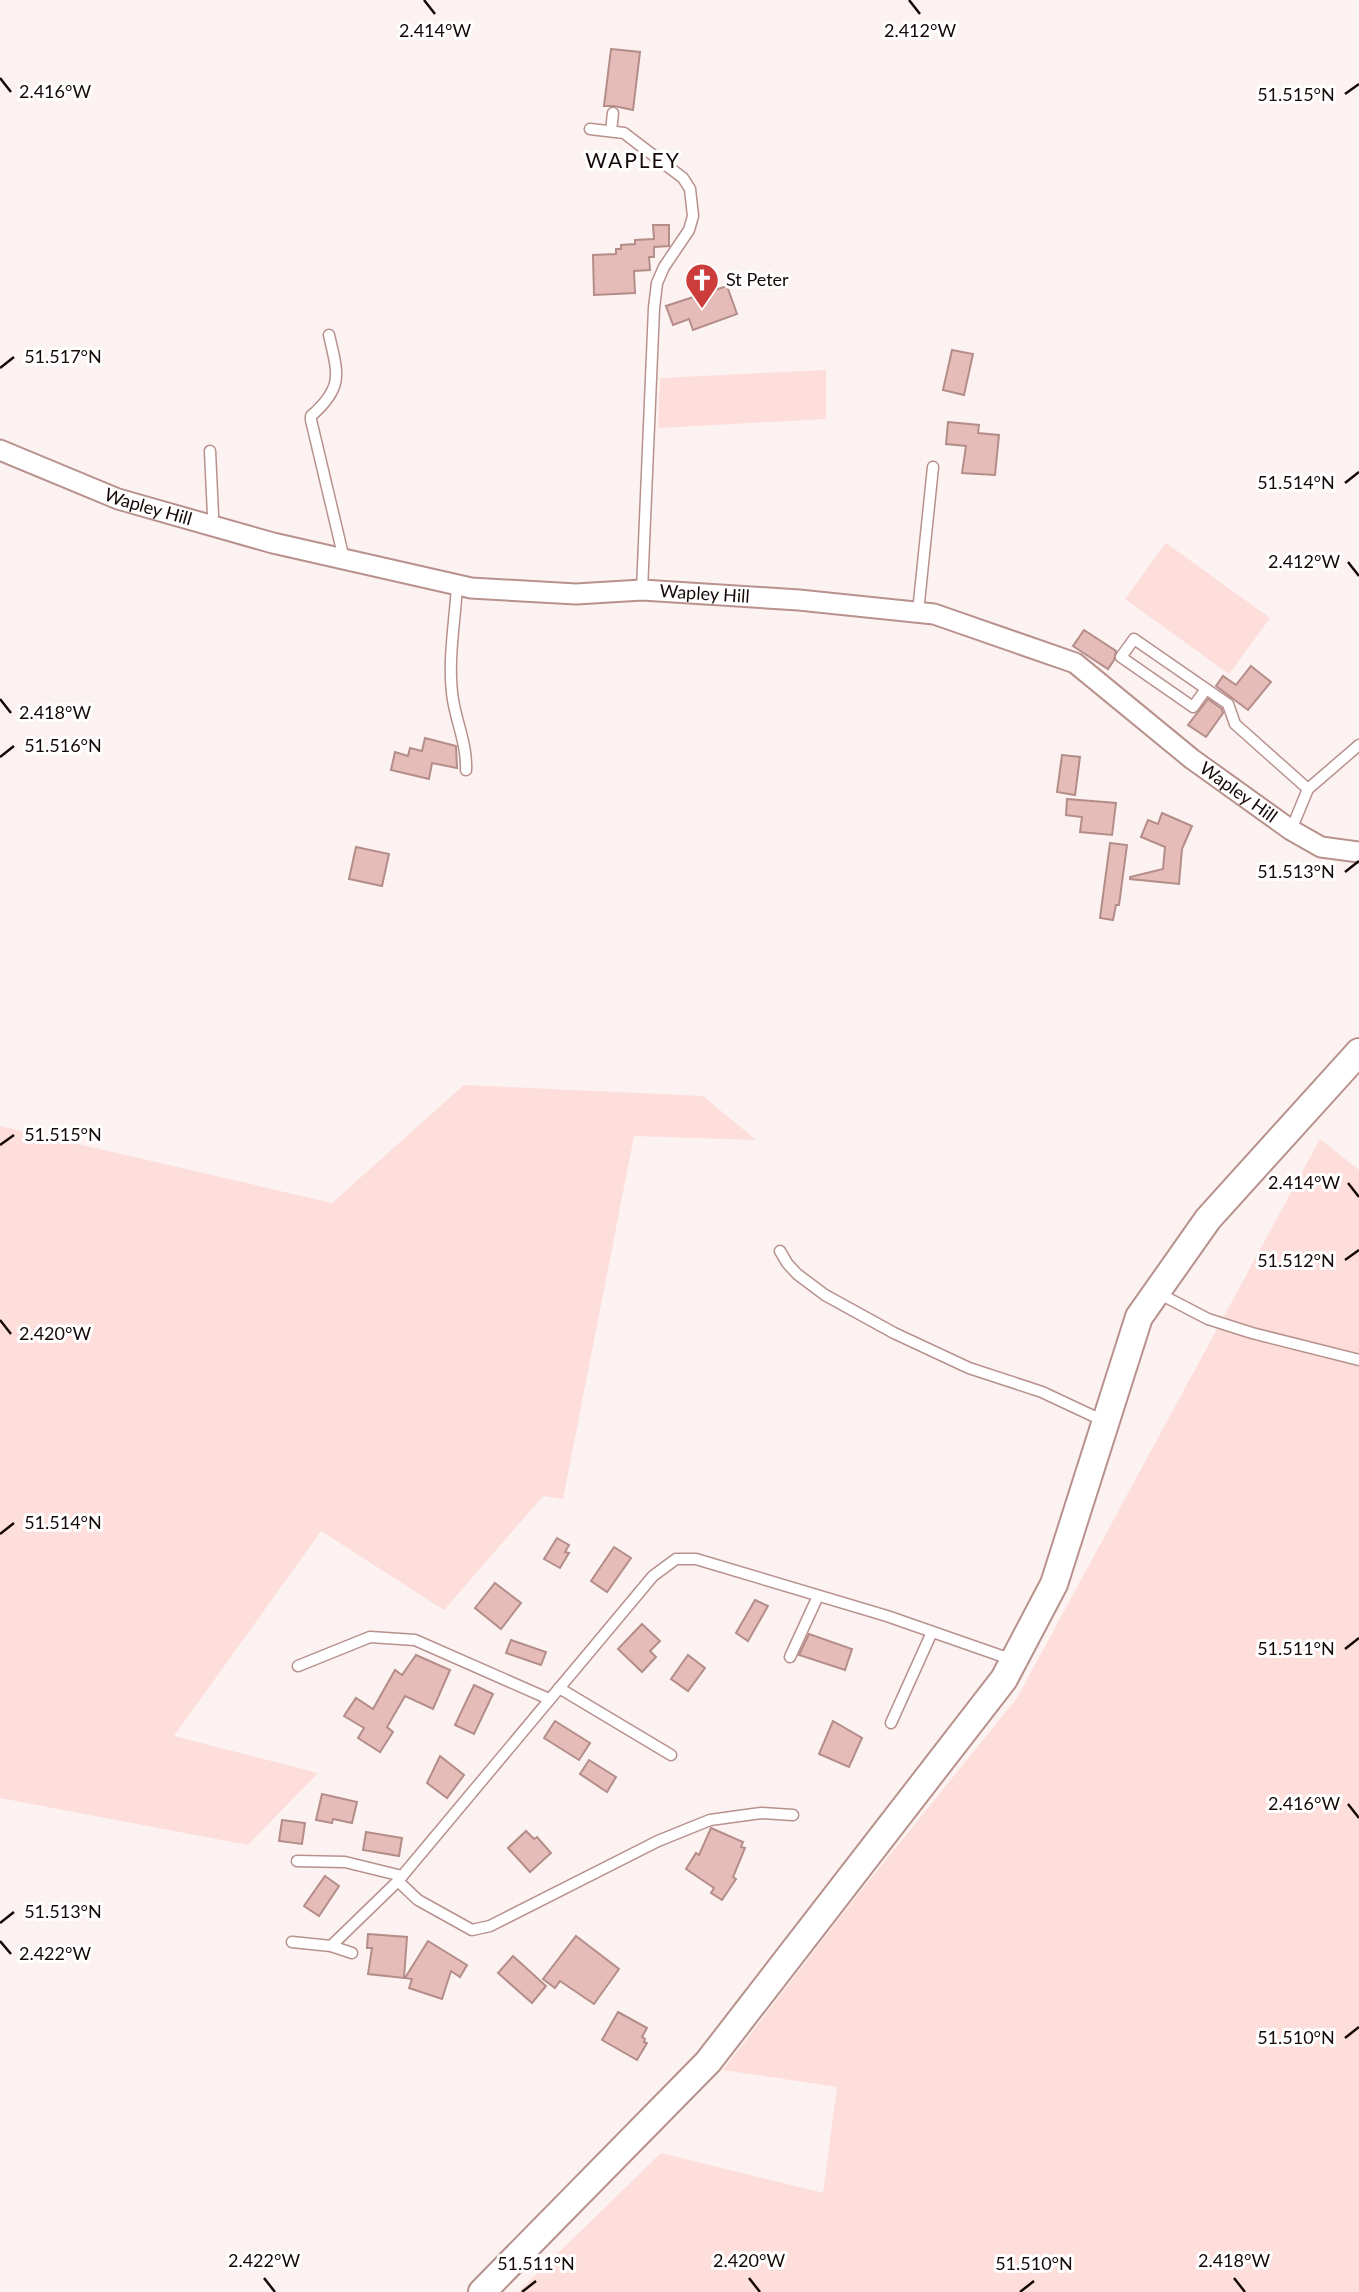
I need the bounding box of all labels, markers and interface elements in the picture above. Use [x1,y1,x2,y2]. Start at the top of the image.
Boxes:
text: 2.414°W [399,19,471,41]
text: 2.412°W [884,19,956,41]
text: 2.416°W [19,80,91,102]
text: 51.515°N [1257,83,1335,105]
district label: WAPLEY [585,147,681,172]
church icon: St Peter [683,261,721,310]
place label: St Peter [726,268,789,290]
text: 51.517°N [24,345,102,367]
text: 51.514°N [1257,471,1335,493]
street label: Wapley Hill [101,483,195,529]
text: 2.412°W [1268,550,1340,572]
street label: Wapley Hill [659,579,750,607]
text: 2.418°W [19,701,91,723]
text: 51.516°N [24,734,102,756]
street label: Wapley Hill [1196,756,1282,827]
text: 51.513°N [1257,860,1335,882]
text: 51.515°N [24,1123,102,1145]
text: 2.414°W [1268,1171,1340,1193]
text: 51.512°N [1257,1249,1335,1271]
text: 2.420°W [19,1322,91,1344]
text: 51.514°N [24,1511,102,1533]
text: 51.511°N [1257,1637,1335,1659]
text: 2.416°W [1268,1792,1340,1814]
text: 51.513°N [24,1900,102,1922]
text: 2.422°W [19,1942,91,1964]
text: 51.510°N [1257,2026,1335,2048]
text: 2.422°W [228,2249,300,2271]
text: 2.420°W [713,2249,785,2271]
text: 2.418°W [1198,2249,1270,2271]
text: 51.511°N [497,2252,575,2274]
text: 51.510°N [995,2252,1073,2274]

